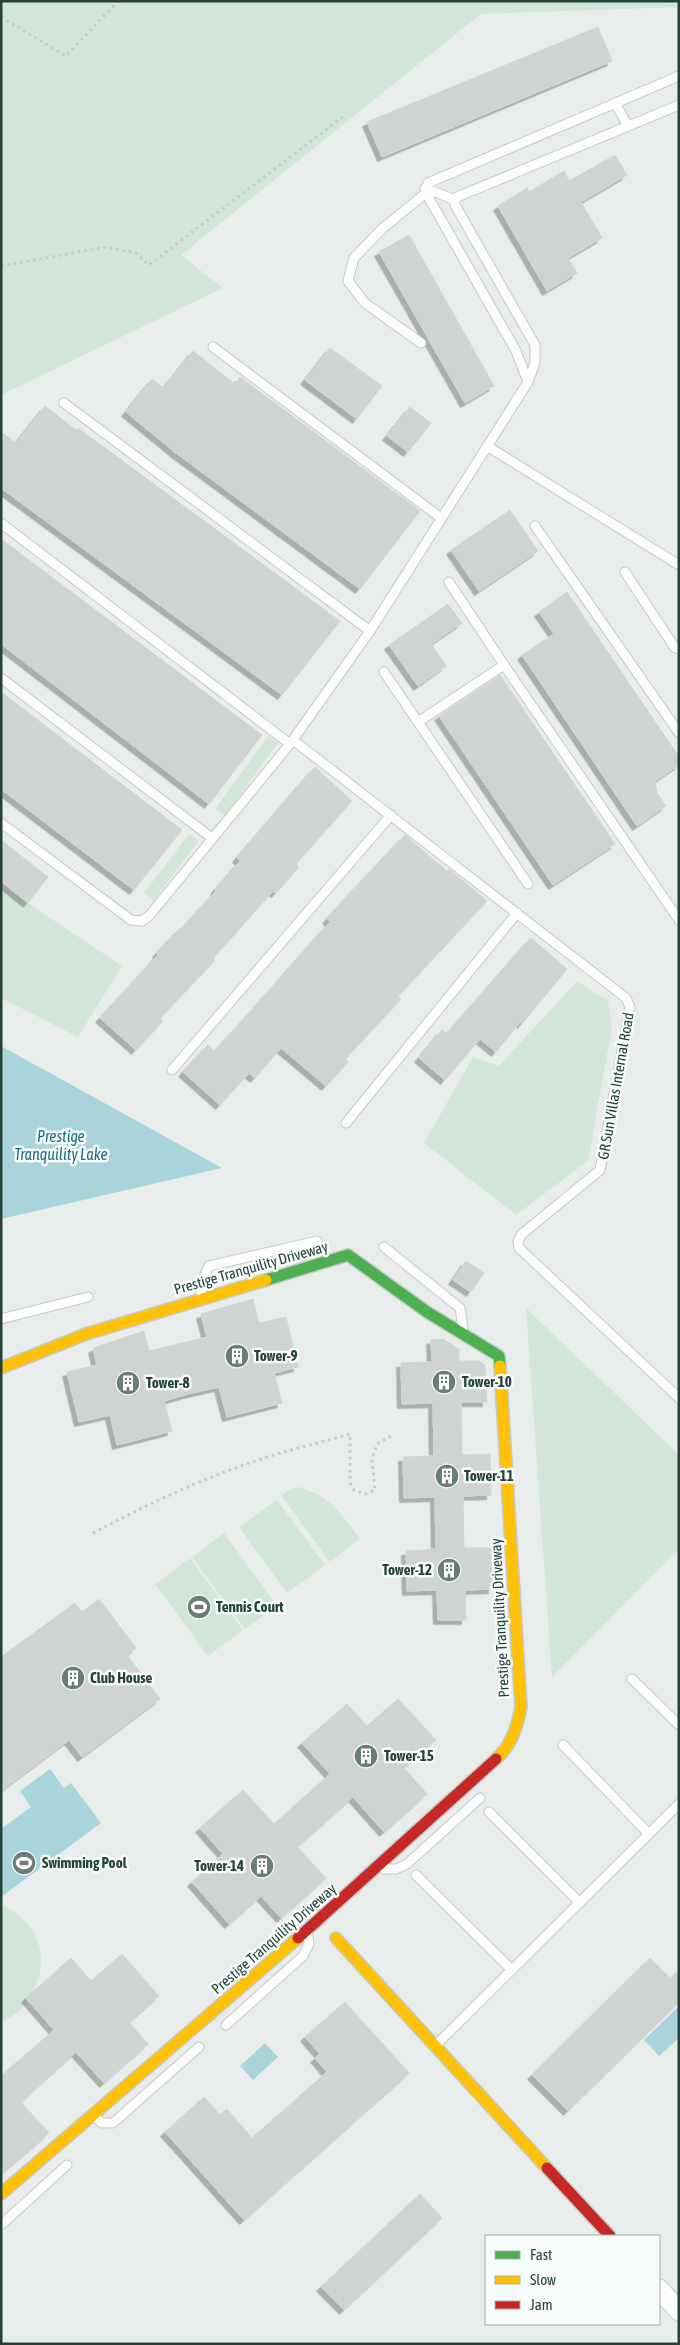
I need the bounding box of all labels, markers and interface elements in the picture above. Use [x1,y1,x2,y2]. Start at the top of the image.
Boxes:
street label: GR Sun Villas Internal Road [594,1011,637,1161]
water label: Prestige Tranquility Lake [14,1127,108,1164]
street label: Prestige Tranquility Driveway [172,1237,330,1298]
building icon: Tower-9 [224,1343,250,1369]
place label: Tower-9 [254,1347,297,1364]
building icon: Tower-10 [431,1369,457,1395]
building icon: Tower-8 [115,1370,141,1396]
place label: Tower-10 [462,1373,512,1390]
place label: Tower-8 [146,1374,189,1391]
building icon: Tower-11 [434,1463,460,1489]
place label: Tower-11 [464,1467,514,1484]
street label: Prestige Tranquility Driveway [487,1538,512,1698]
building icon: Tower-12 [436,1557,462,1583]
place label: Tower-12 [382,1561,432,1578]
sports icon: Tennis Court [186,1594,212,1620]
place label: Tennis Court [216,1598,284,1615]
building icon: Club House [60,1665,86,1691]
place label: Club House [90,1669,152,1686]
building icon: Tower-15 [353,1743,379,1769]
place label: Tower-15 [384,1747,434,1764]
sports icon: Swimming Pool [11,1850,37,1876]
building icon: Tower-14 [249,1853,275,1879]
place label: Swimming Pool [42,1854,128,1871]
place label: Tower-14 [194,1857,244,1874]
street label: Prestige Tranquility Driveway [208,1880,339,1997]
legend [485,2235,660,2325]
text: Fast [530,2246,552,2263]
text: Slow [530,2271,556,2288]
text: Jam [530,2296,553,2313]

